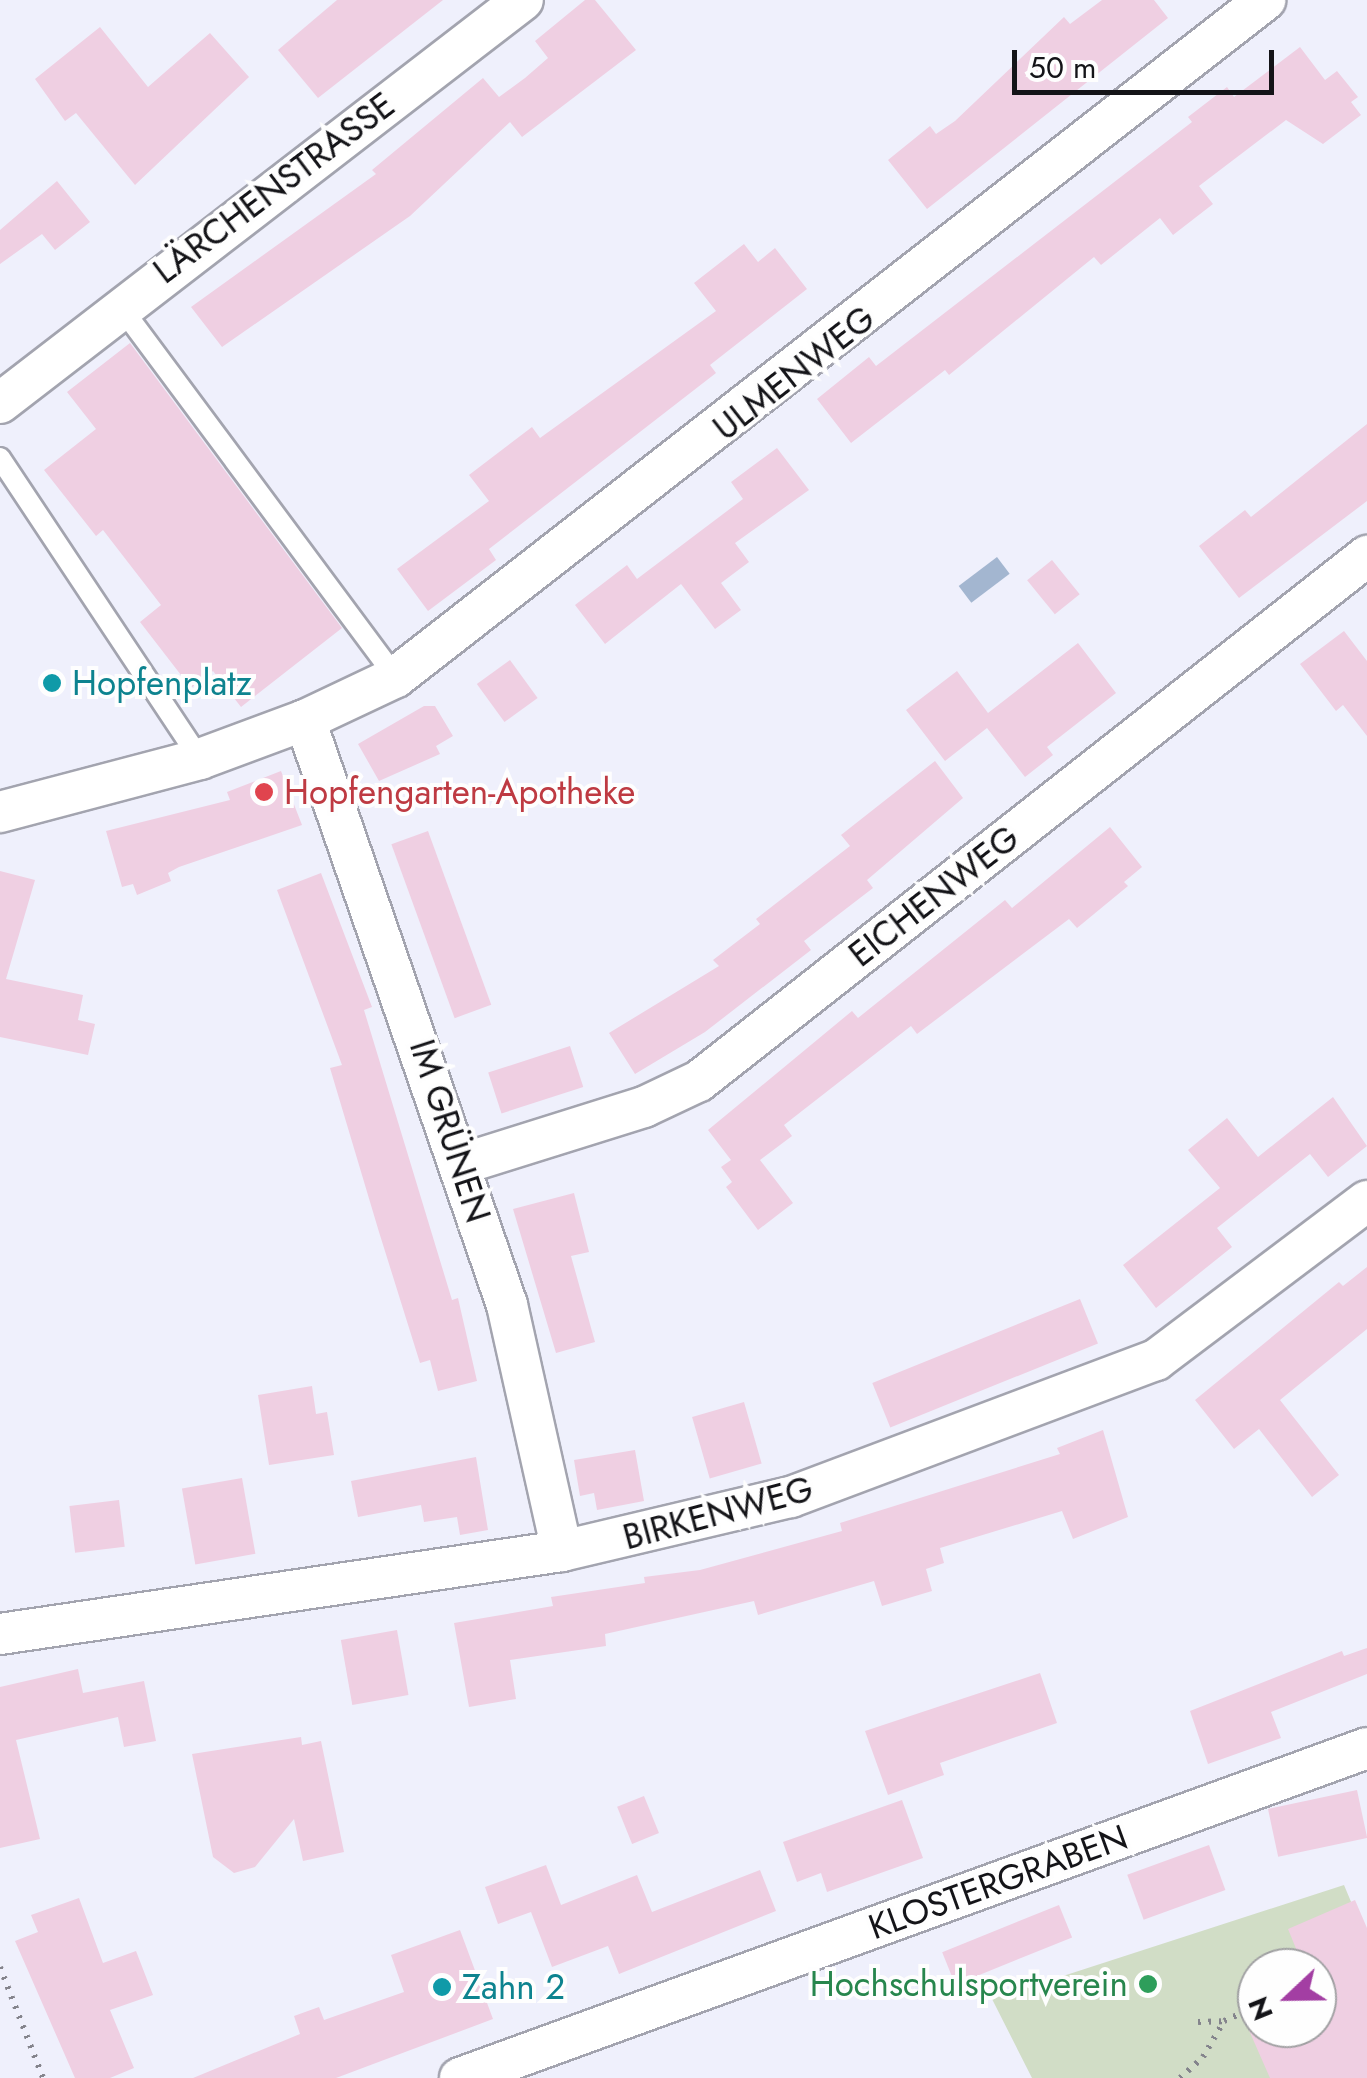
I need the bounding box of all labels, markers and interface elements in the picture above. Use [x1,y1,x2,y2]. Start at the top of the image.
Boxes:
scale bar [1017,30,1280,92]
text: 50 m [1029,46,1096,89]
street label: LÄRCHENSTRASSE [145,84,403,292]
street label: ULMENWEG [705,297,883,449]
place label: Hopfenplatz [72,662,252,704]
marker: Hopfenplatz [41,672,63,694]
place label: Hopfengarten-Apotheke [284,771,635,813]
marker: Hopfengarten-Apotheke [253,781,275,803]
street label: EICHENWEG [841,817,1027,975]
street label: IM GRÜNEN [401,1034,499,1228]
street label: BIRKENWEG [618,1467,818,1559]
street label: KLOSTERGRABEN [863,1816,1133,1948]
north arrow [1237,1948,1337,2048]
place label: Hochschulsportverein [810,1963,1128,2005]
place label: Zahn 2 [462,1966,565,2008]
marker: Hochschulsportverein [1137,1973,1159,1995]
marker: Zahn 2 [431,1976,453,1998]
text: N [1237,1991,1284,2027]

